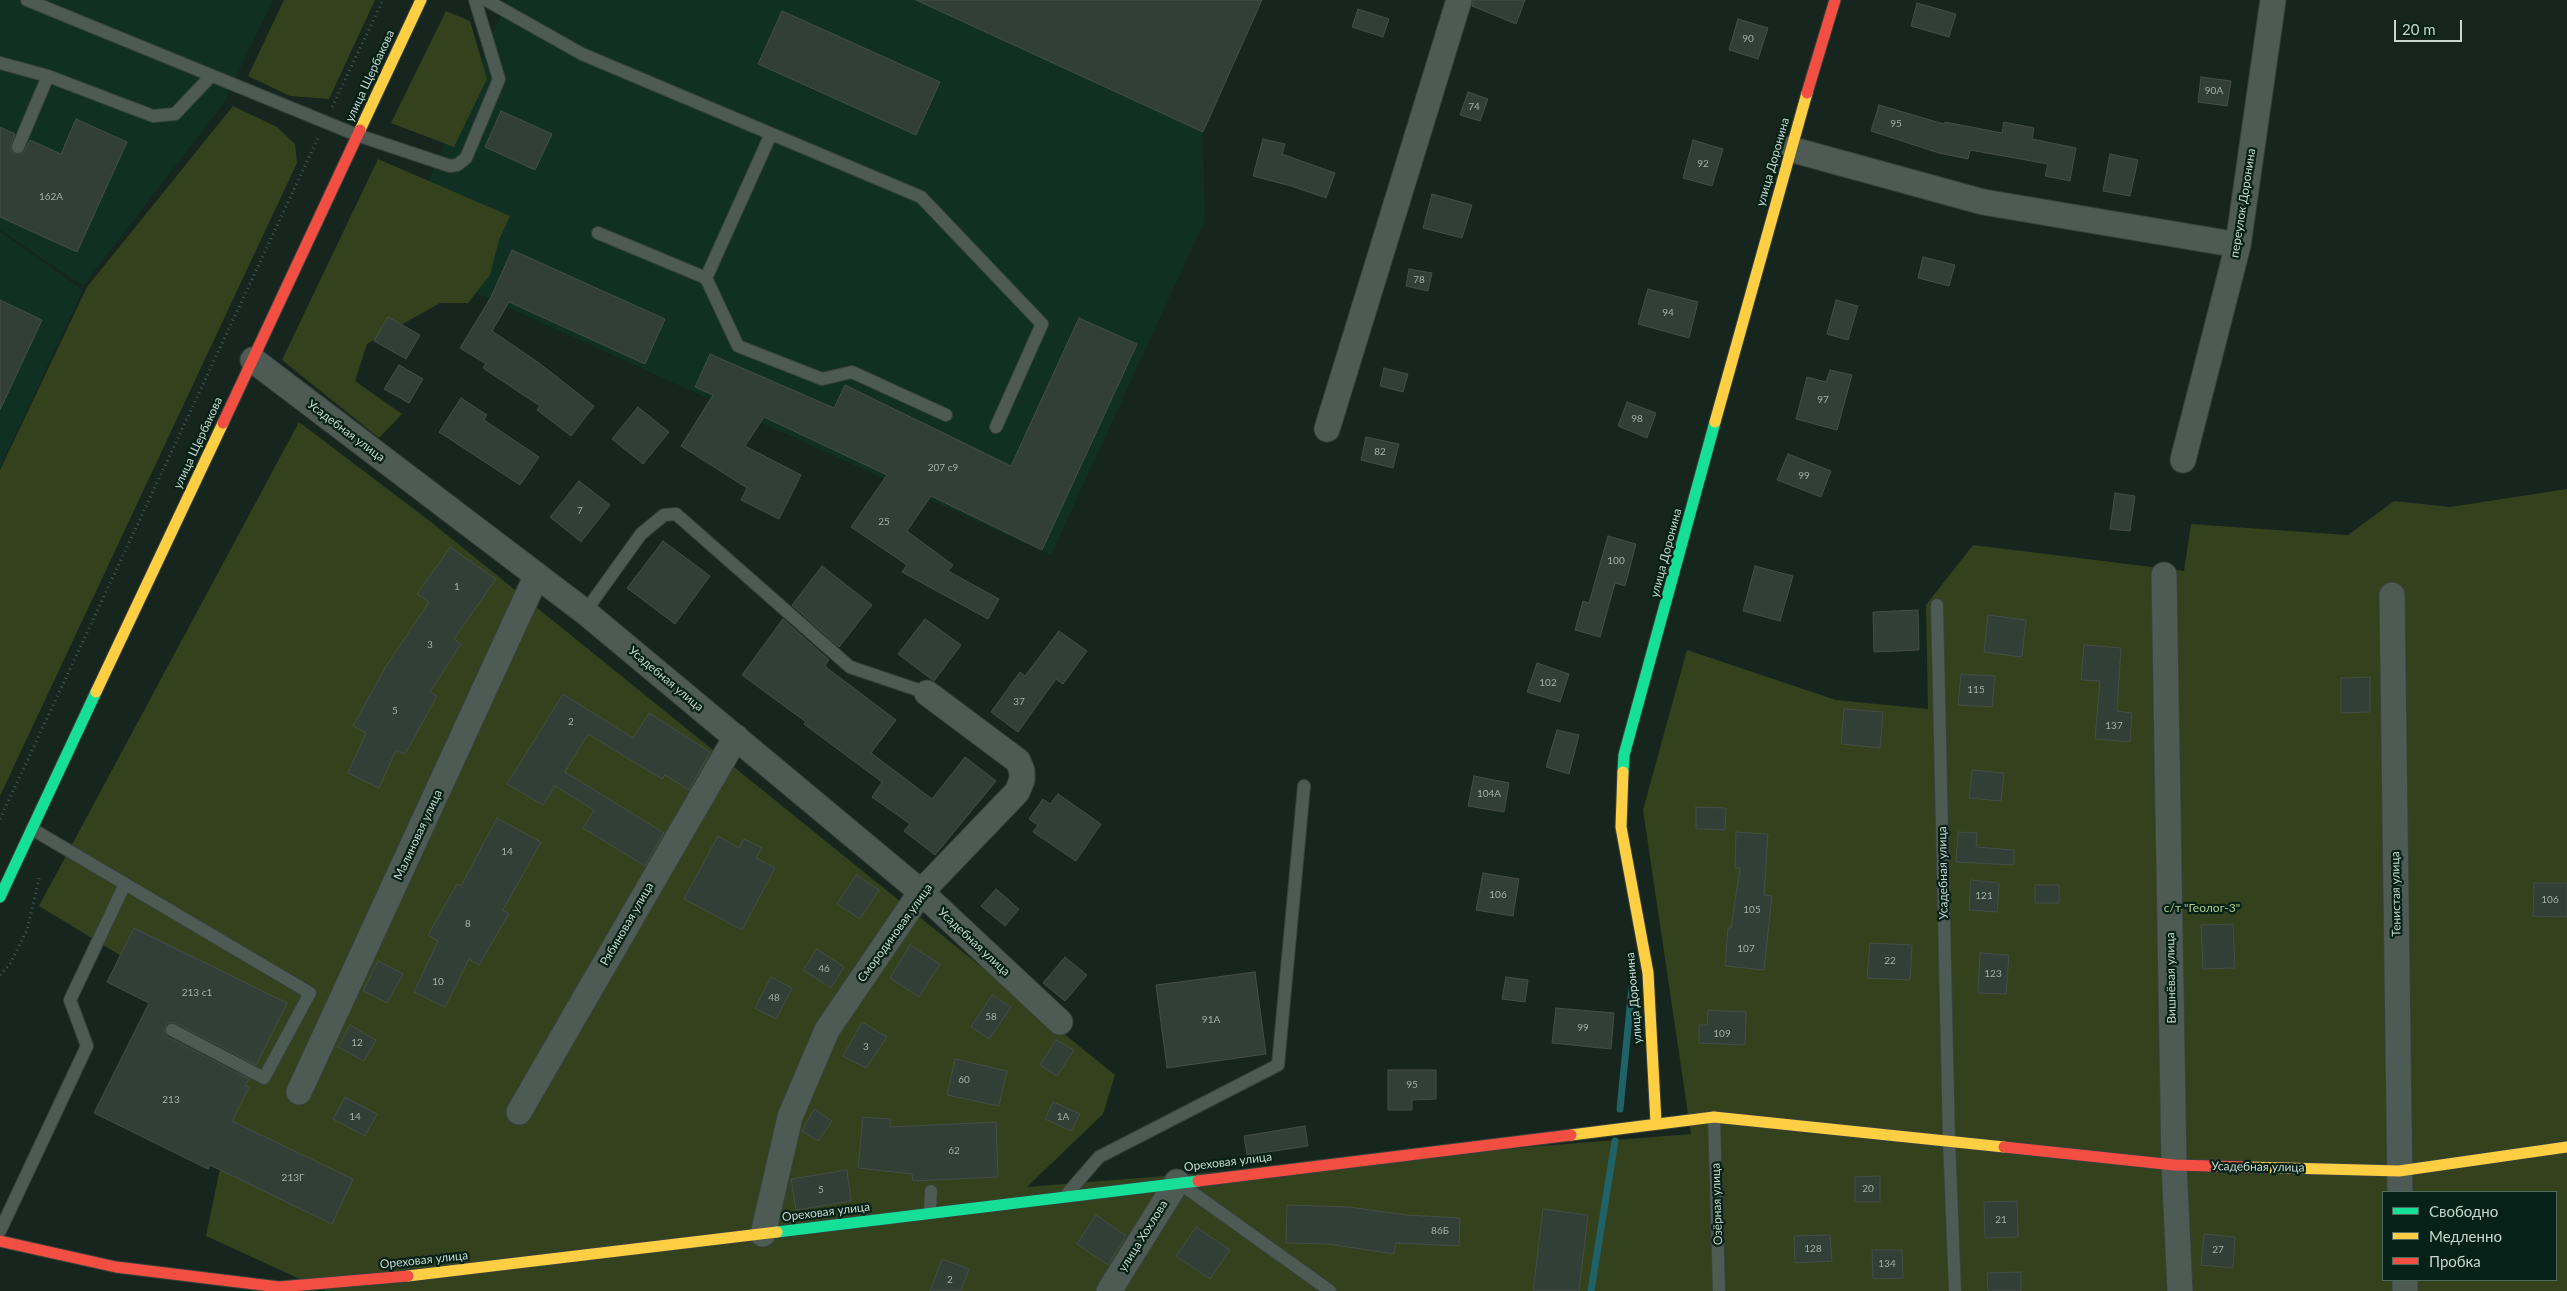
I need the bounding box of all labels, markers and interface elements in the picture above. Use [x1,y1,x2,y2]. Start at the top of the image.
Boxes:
scale bar [2397,10,2464,42]
text: 20 m [2402,20,2436,38]
street label: улица Щербакова [342,28,398,124]
house number: 90 [1742,33,1754,45]
house number: 90А [2205,85,2223,97]
house number: 74 [1468,101,1480,113]
street label: улица Доронина [1753,116,1793,208]
house number: 95 [1890,118,1902,130]
street label: переулок Доронина [2227,147,2259,259]
house number: 92 [1697,158,1709,170]
house number: 162А [39,191,63,203]
house number: 78 [1413,274,1425,286]
house number: 94 [1662,307,1674,319]
house number: 97 [1817,394,1829,406]
street label: улица Щербакова [170,395,226,491]
street label: Усадебная улица [304,397,388,465]
house number: 98 [1631,413,1643,425]
house number: 82 [1374,446,1386,458]
house number: 207 с9 [928,462,958,474]
house number: 99 [1798,470,1810,482]
house number: 7 [577,505,583,517]
street label: улица Доронина [1647,507,1685,599]
house number: 25 [878,516,890,528]
house number: 100 [1607,555,1625,567]
house number: 1 [454,581,460,593]
house number: 3 [427,639,433,651]
street label: Усадебная улица [626,644,706,714]
house number: 102 [1539,677,1557,689]
house number: 115 [1967,684,1985,696]
house number: 37 [1013,696,1025,708]
house number: 5 [392,705,398,717]
house number: 2 [568,716,574,728]
house number: 137 [2105,720,2123,732]
street label: Малиновая улица [391,788,445,882]
house number: 104А [1477,788,1501,800]
street label: Усадебная улица [1935,826,1951,920]
house number: 14 [501,846,513,858]
street label: Тенистая улица [2388,851,2404,937]
street label: Рябиновая улица [597,880,657,968]
street label: Смородиновая улица [854,881,936,985]
house number: 106 [1489,889,1507,901]
house number: 121 [1975,890,1993,902]
house number: 106 [2541,894,2559,906]
park label: с/т "Геолог-3" [2164,901,2240,915]
house number: 105 [1743,904,1761,916]
street label: Усадебная улица [935,905,1013,979]
house number: 8 [465,918,471,930]
street label: Вишнёвая улица [2163,932,2179,1024]
house number: 107 [1737,943,1755,955]
street label: улица Доронина [1623,952,1645,1044]
house number: 22 [1884,955,1896,967]
house number: 46 [818,963,830,975]
house number: 123 [1984,968,2002,980]
house number: 10 [432,976,444,988]
house number: 213 с1 [182,987,212,999]
house number: 48 [768,992,780,1004]
house number: 58 [985,1011,997,1023]
house number: 91А [1202,1014,1220,1026]
house number: 99 [1577,1022,1589,1034]
house number: 109 [1713,1028,1731,1040]
house number: 12 [351,1037,363,1049]
house number: 3 [863,1041,869,1053]
house number: 60 [958,1074,970,1086]
house number: 95 [1406,1079,1418,1091]
house number: 213 [162,1094,180,1106]
house number: 14 [349,1111,361,1123]
house number: 1А [1057,1111,1069,1123]
house number: 62 [948,1145,960,1157]
street label: Ореховая улица [1183,1149,1273,1175]
street label: Усадебная улица [2211,1159,2305,1175]
street label: Озёрная улица [1708,1163,1726,1245]
house number: 213Г [282,1172,304,1184]
house number: 20 [1862,1183,1874,1195]
house number: 5 [818,1184,824,1196]
legend [2382,1191,2557,1281]
street label: улица Хохлова [1115,1198,1171,1274]
street label: Ореховая улица [781,1199,871,1225]
text: Свободно [2429,1202,2498,1220]
house number: 21 [1995,1214,2007,1226]
house number: 86Б [1431,1225,1449,1237]
text: Медленно [2429,1227,2502,1245]
house number: 128 [1804,1243,1822,1255]
house number: 27 [2212,1244,2224,1256]
street label: Ореховая улица [379,1248,469,1272]
text: Пробка [2429,1252,2481,1270]
house number: 134 [1878,1258,1896,1270]
house number: 2 [947,1274,953,1286]

